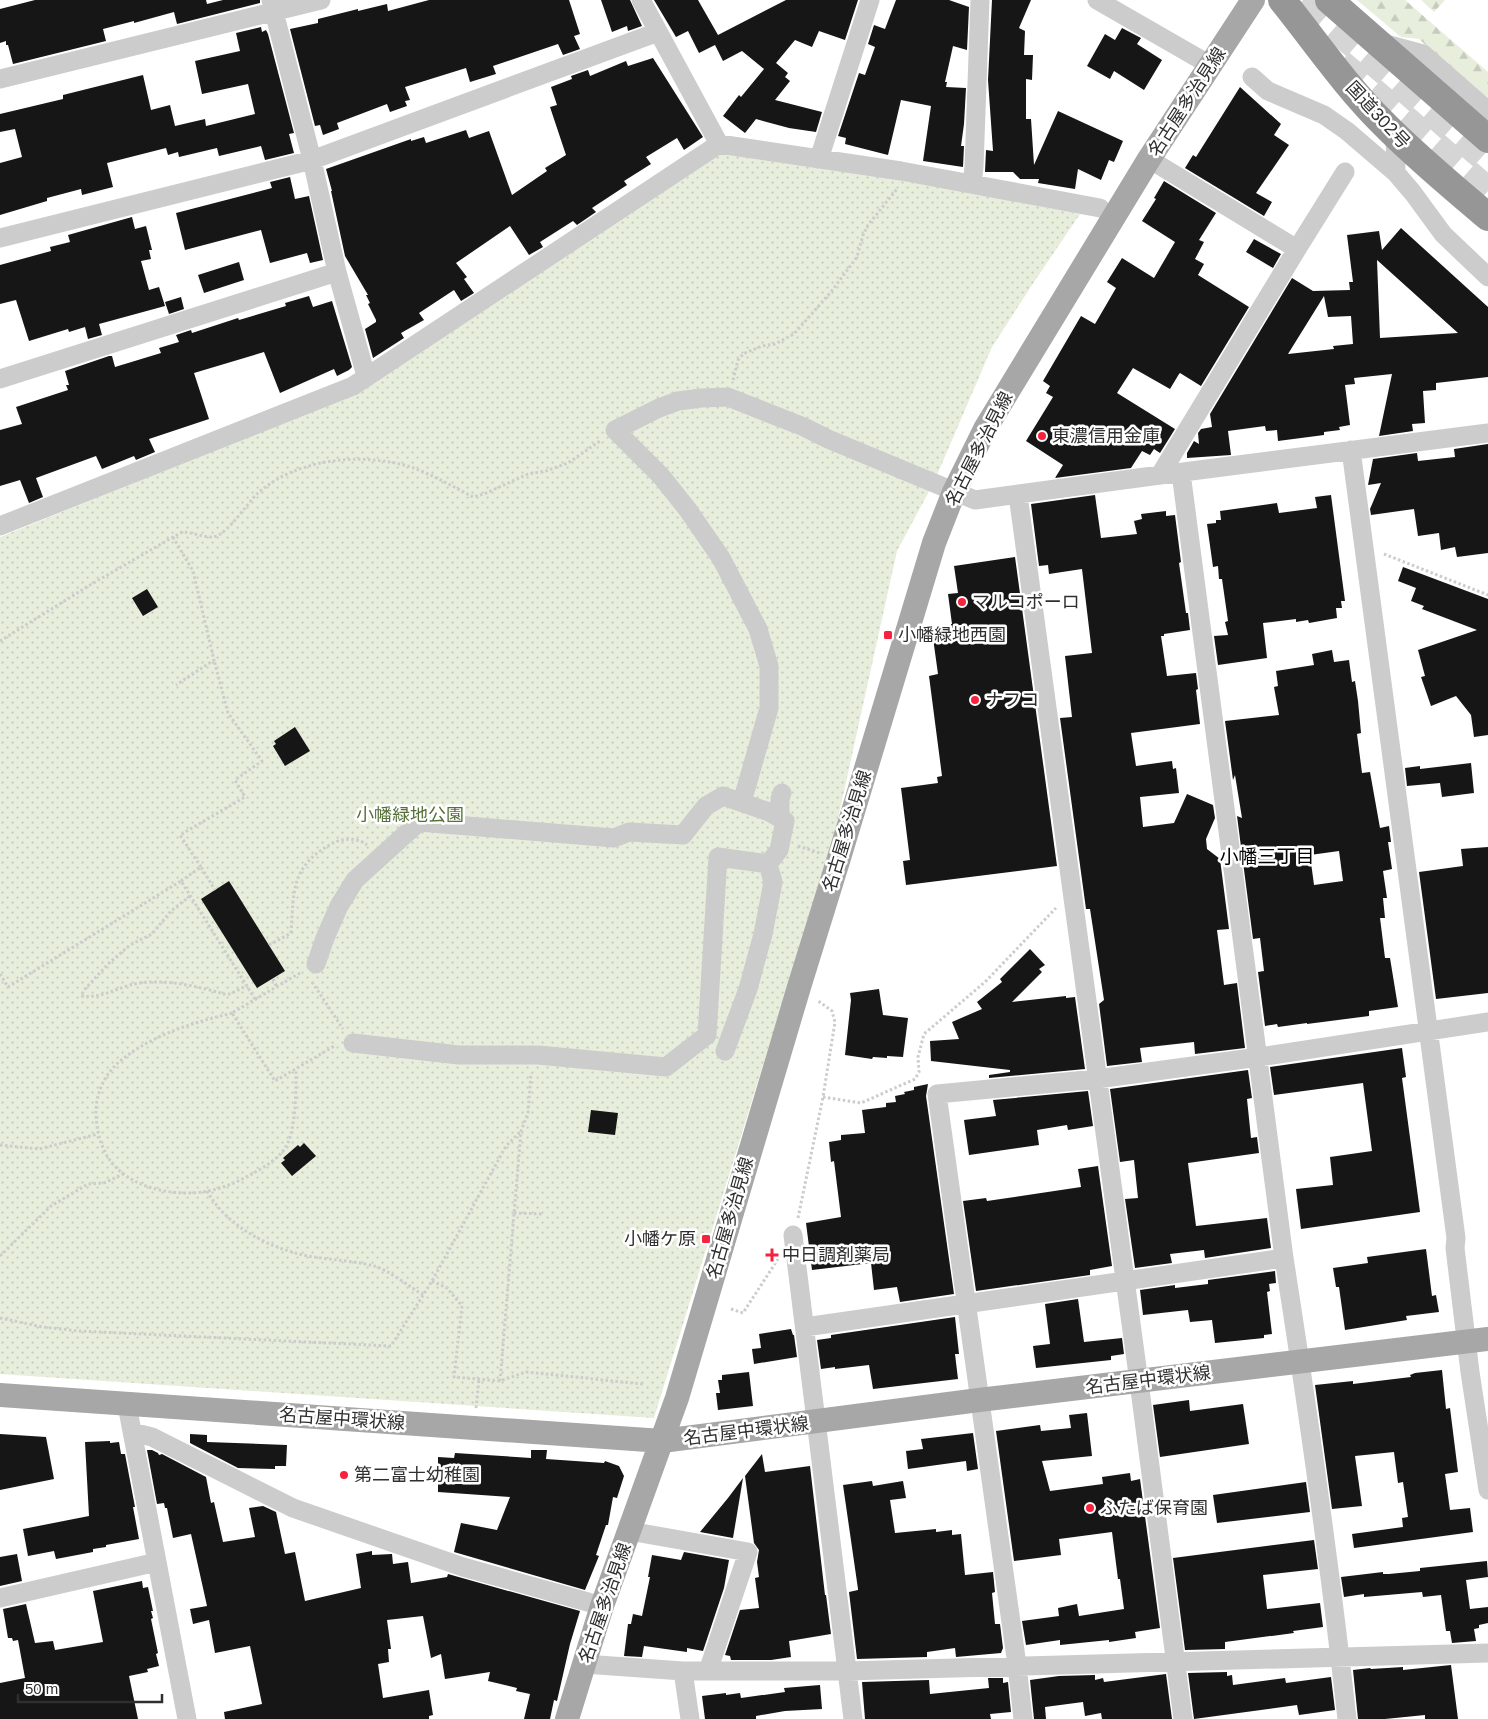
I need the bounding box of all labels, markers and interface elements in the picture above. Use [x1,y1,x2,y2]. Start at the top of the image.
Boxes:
street label: 名古屋多治見線 [1144,44,1230,160]
street label: 国道302号 [1342,77,1414,153]
street label: 名古屋多治見線 [941,388,1017,510]
place label: 東濃信用金庫 [1052,426,1160,446]
marker: 東濃信用金庫 [1036,430,1048,442]
place label: マルコポーロ [972,592,1080,612]
marker: マルコポーロ [956,596,968,608]
place label: 小幡緑地西園 [898,625,1006,645]
marker: 小幡緑地西園 [882,629,894,641]
place label: ナフコ [985,690,1039,710]
marker: ナフコ [969,694,981,706]
street label: 名古屋多治見線 [819,768,875,894]
park label: 小幡緑地公園 [356,805,464,825]
district label: 小幡三丁目 [1219,846,1315,867]
street label: 名古屋多治見線 [703,1155,757,1281]
place label: 小幡ケ原 [624,1229,696,1249]
marker: 小幡ケ原 [700,1233,712,1245]
place label: 中日調剤薬局 [782,1245,890,1265]
marker: 中日調剤薬局 [766,1249,778,1261]
street label: 名古屋中環状線 [1084,1362,1212,1398]
street label: 名古屋中環状線 [278,1405,406,1433]
street label: 名古屋中環状線 [682,1413,810,1449]
place label: 第二富士幼稚園 [354,1465,480,1485]
marker: 第二富士幼稚園 [338,1469,350,1481]
place label: ふたば保育園 [1100,1498,1208,1518]
marker: ふたば保育園 [1084,1502,1096,1514]
street label: 名古屋多治見線 [575,1540,635,1666]
scale bar [18,1672,161,1704]
text: 50 m [25,1680,58,1697]

